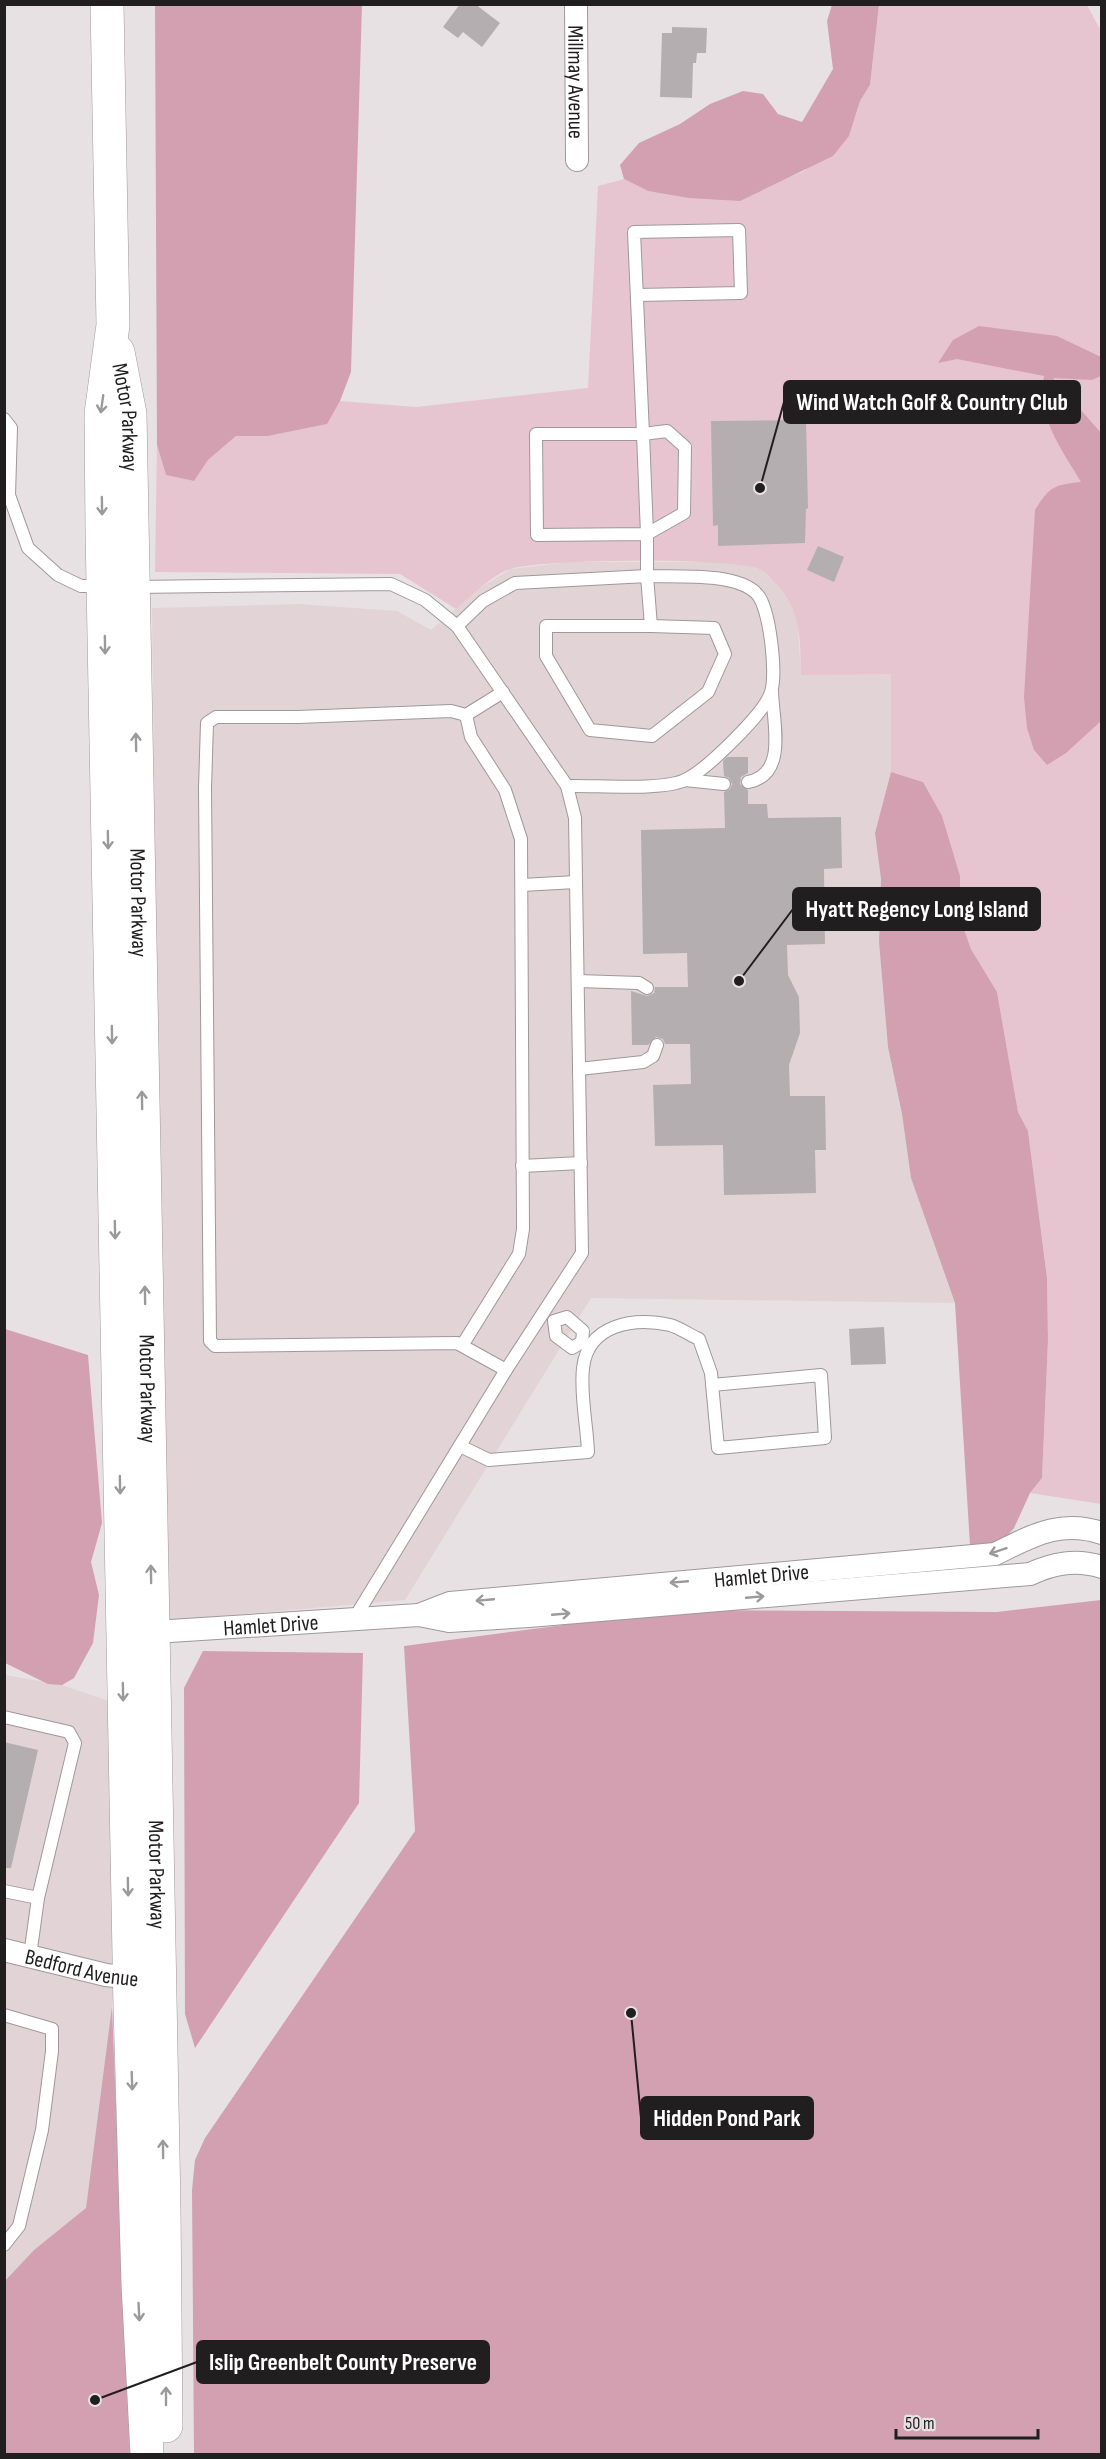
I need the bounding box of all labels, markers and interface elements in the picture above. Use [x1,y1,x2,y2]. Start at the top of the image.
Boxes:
street label: Millmay Avenue [561,25,589,139]
street label: Motor Parkway [105,361,143,472]
callout: Wind Watch Golf & Country Club [784,381,1080,423]
text: Wind Watch Golf & Country Club [796,388,1068,417]
one-way arrow [96,394,107,414]
one-way arrow [96,496,108,516]
one-way arrow [99,634,111,654]
one-way arrow [130,733,141,753]
one-way arrow [103,829,114,849]
street label: Motor Parkway [123,848,152,958]
callout: Hyatt Regency Long Island [793,888,1040,930]
text: Hyatt Regency Long Island [806,895,1028,924]
one-way arrow [106,1024,118,1044]
one-way arrow [136,1091,148,1111]
one-way arrow [110,1219,121,1239]
one-way arrow [140,1286,151,1306]
street label: Motor Parkway [132,1334,162,1444]
one-way arrow [114,1474,126,1494]
one-way arrow [989,1546,1008,1557]
street label: Hamlet Drive [713,1559,810,1594]
one-way arrow [145,1565,156,1585]
one-way arrow [670,1577,689,1588]
one-way arrow [745,1591,765,1602]
one-way arrow [475,1594,495,1605]
one-way arrow [550,1608,570,1619]
street label: Hamlet Drive [222,1609,319,1643]
one-way arrow [118,1681,129,1701]
street label: Motor Parkway [142,1820,171,1930]
one-way arrow [122,1876,134,1896]
street label: Bedford Avenue [22,1944,140,1994]
one-way arrow [126,2071,138,2091]
callout: Hidden Pond Park [641,2097,813,2139]
text: Hidden Pond Park [653,2104,801,2133]
one-way arrow [157,2140,169,2160]
one-way arrow [133,2301,144,2321]
callout: Islip Greenbelt County Preserve [197,2341,489,2383]
text: Islip Greenbelt County Preserve [209,2348,477,2377]
one-way arrow [160,2387,172,2407]
scale bar [896,2402,1038,2440]
text: 50 m [905,2413,935,2434]

